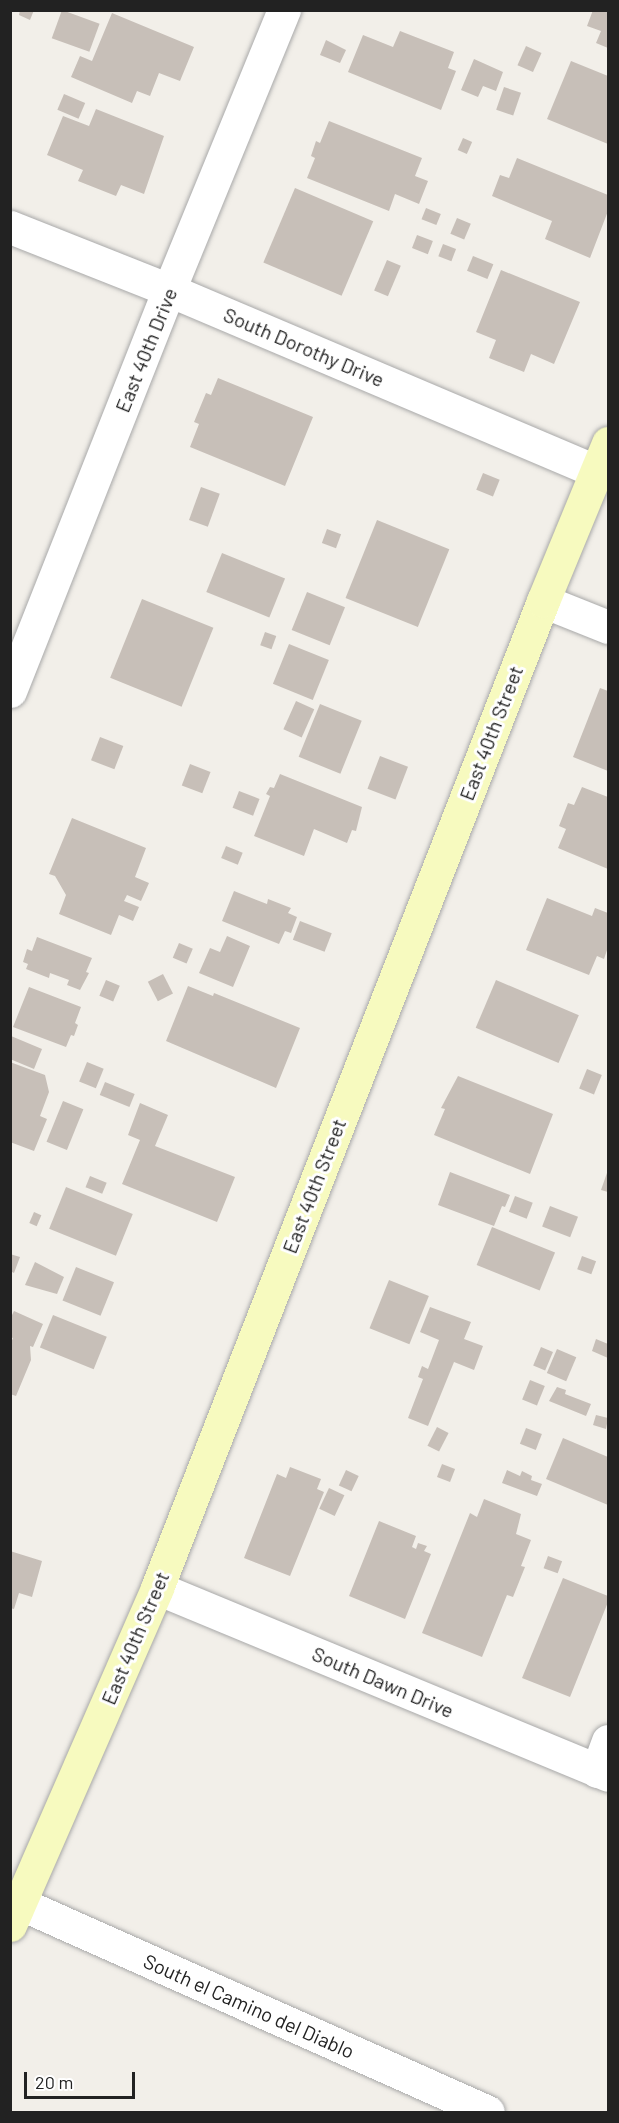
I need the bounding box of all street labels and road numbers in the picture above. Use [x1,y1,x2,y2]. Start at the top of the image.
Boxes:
street label: East 40th Drive [110,284,182,416]
street label: South Dorothy Drive [220,302,388,392]
street label: East 40th Street [454,662,528,804]
street label: East 40th Street [277,1115,351,1257]
street label: East 40th Street [96,1568,174,1708]
street label: South Dawn Drive [309,1641,457,1723]
street label: South el Camino del Diablo [140,1949,358,2063]

